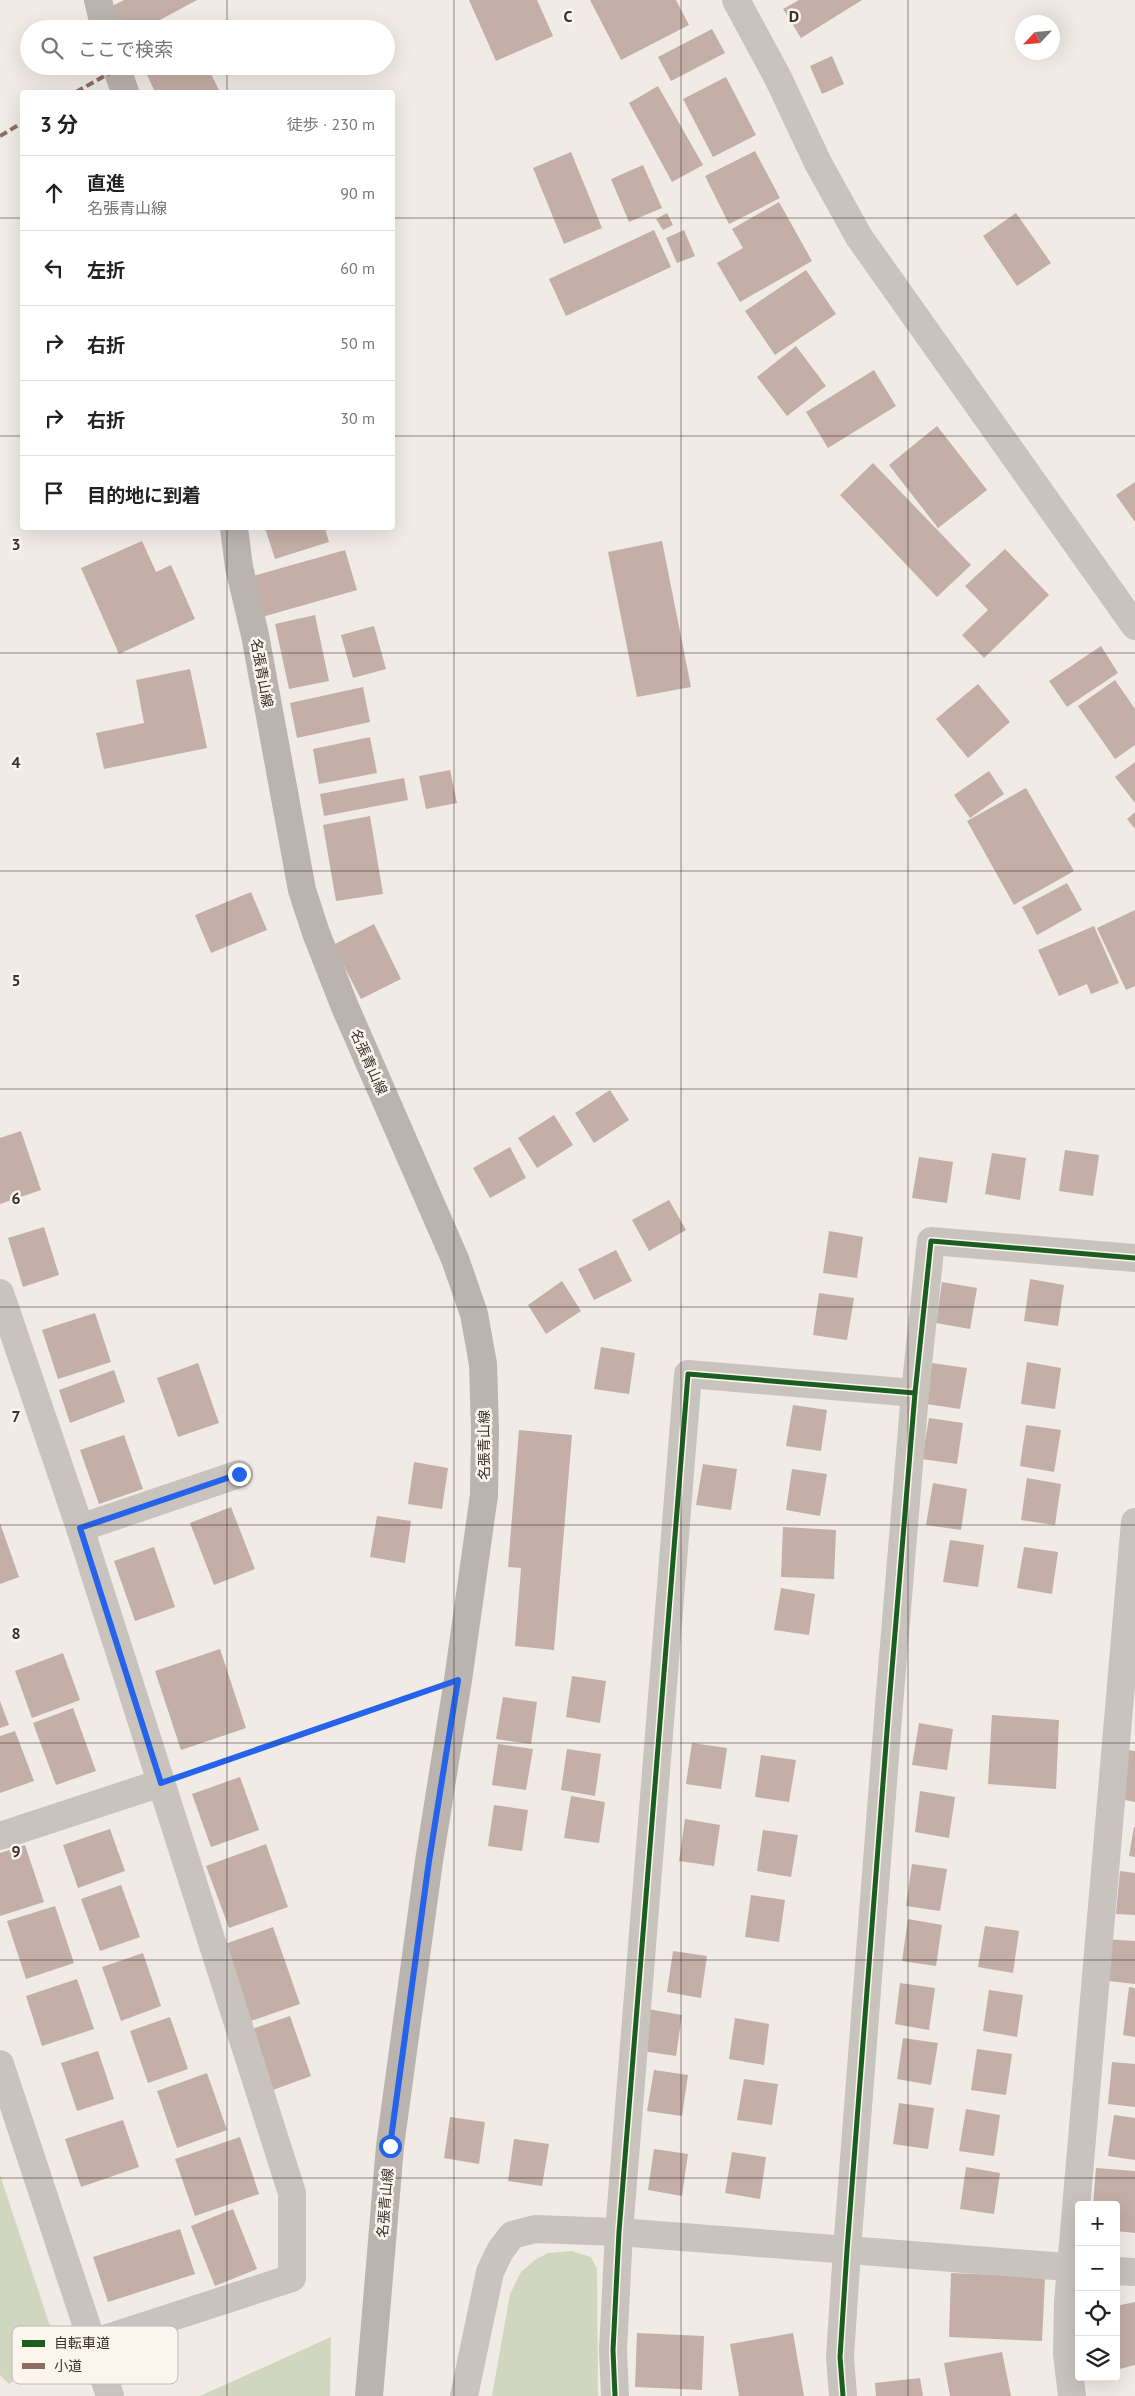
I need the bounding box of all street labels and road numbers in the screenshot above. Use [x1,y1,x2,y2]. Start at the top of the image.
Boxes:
street label: 名張青山線 [247,637,277,709]
street label: 名張青山線 [347,1026,391,1098]
street label: 名張青山線 [475,1410,493,1480]
street label: 名張青山線 [373,2167,397,2239]

